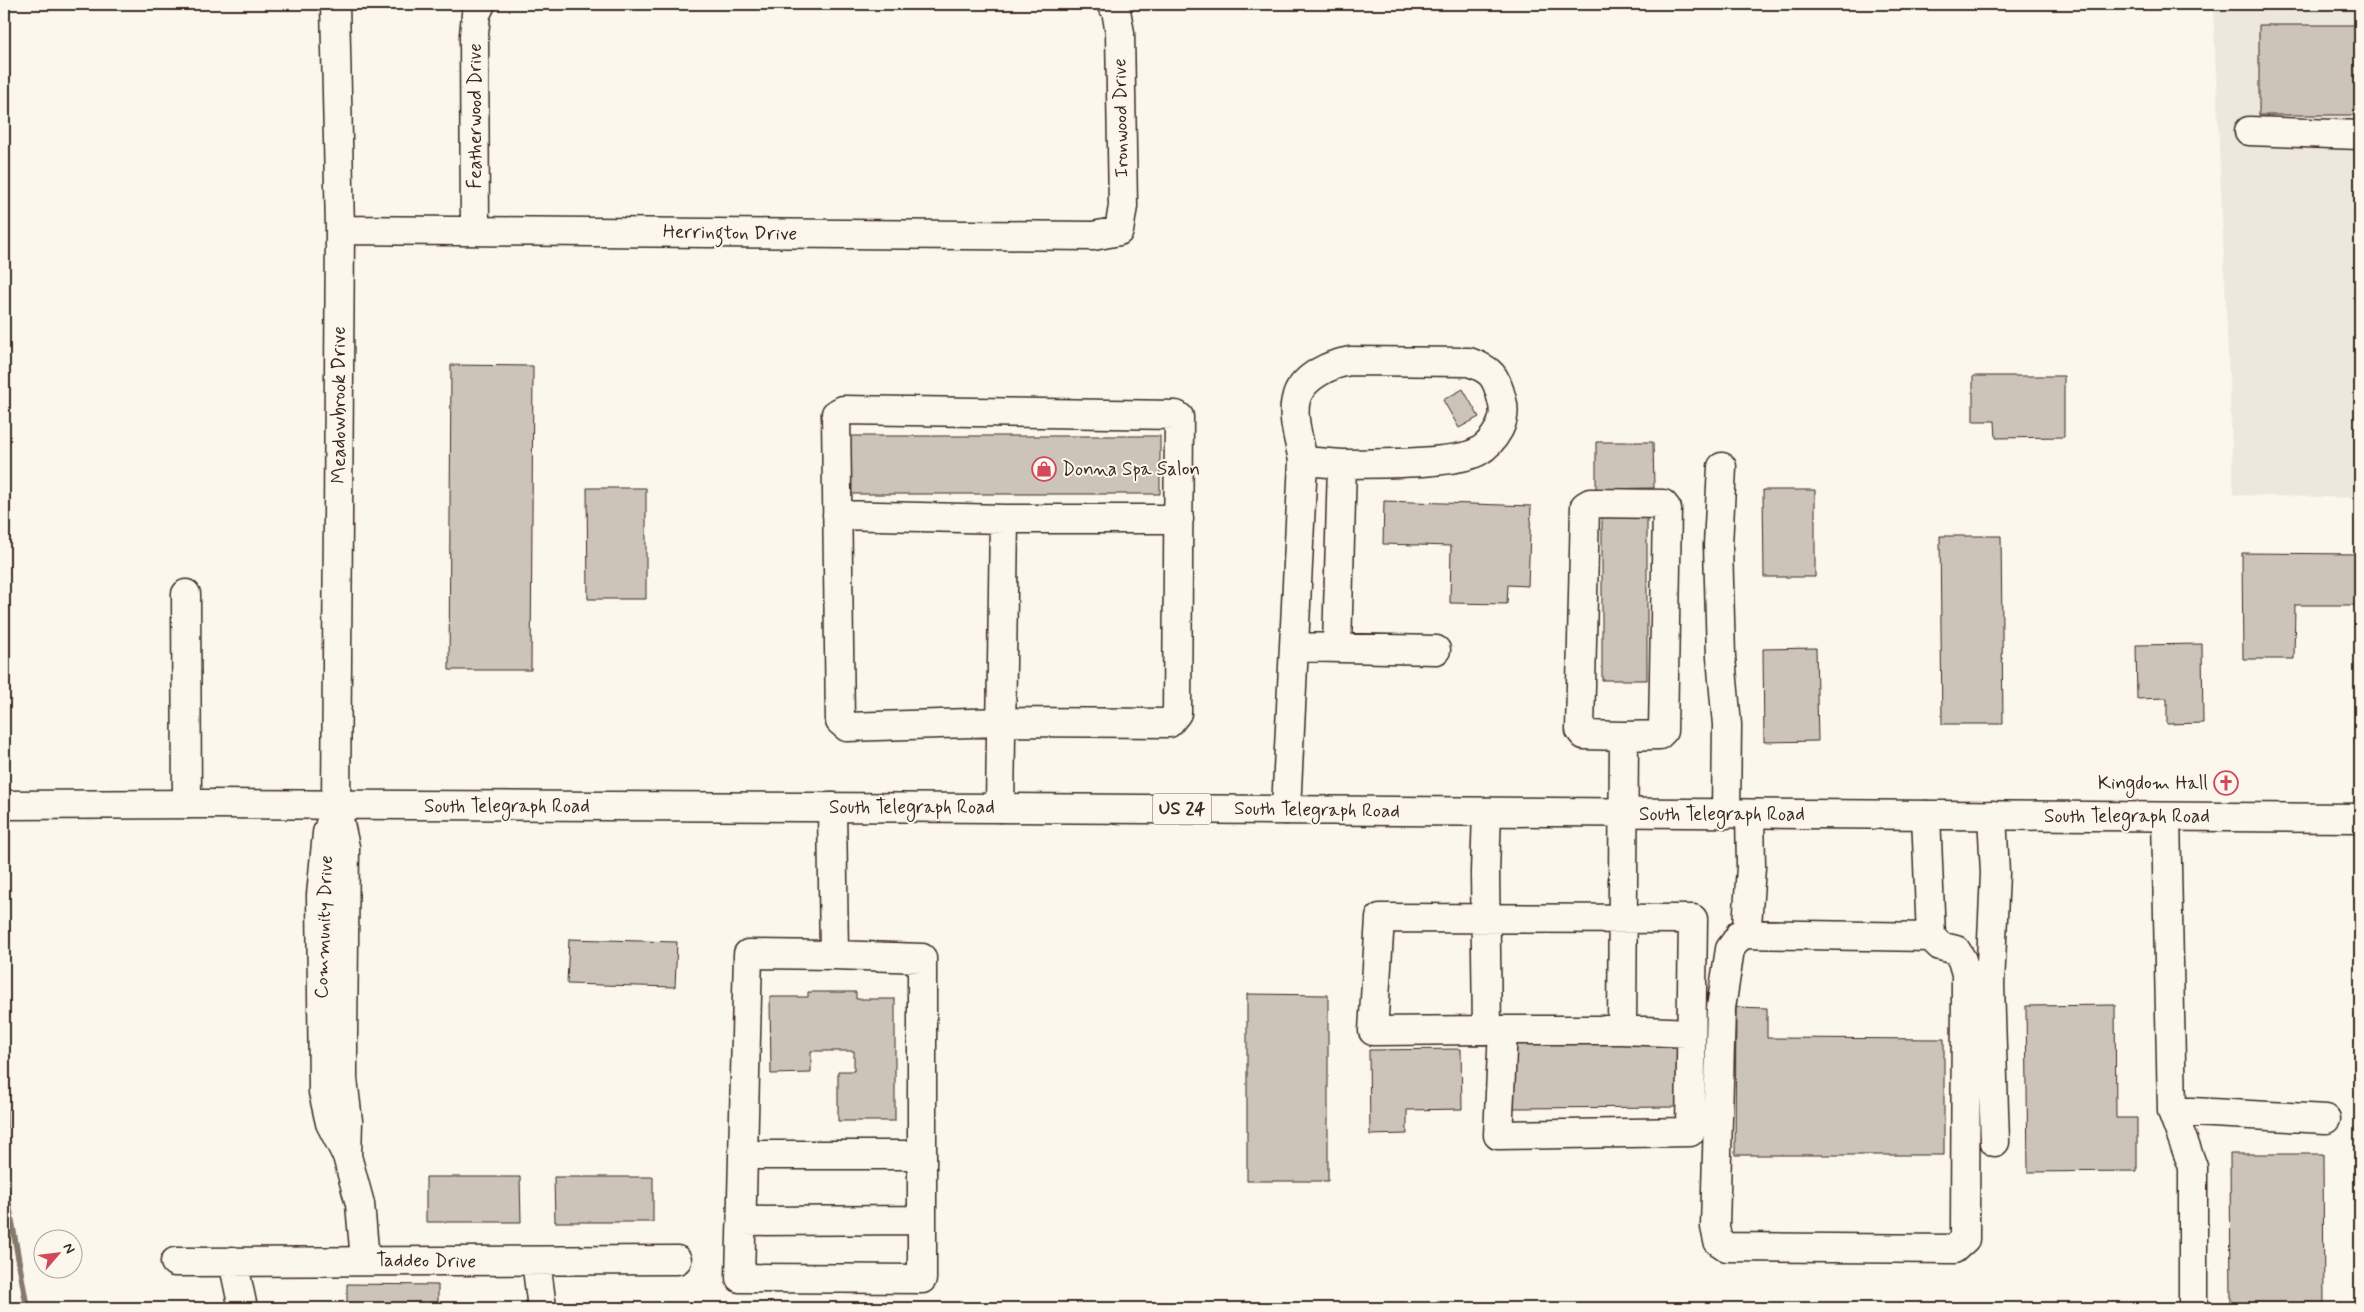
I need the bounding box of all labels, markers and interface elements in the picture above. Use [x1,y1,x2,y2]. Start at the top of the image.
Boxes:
street label: Featherwood Drive [463,43,488,189]
street label: Ironwood Drive [1107,58,1135,178]
street label: Herrington Drive [663,219,797,250]
street label: Meadowbrook Drive [327,326,352,484]
shop icon: Donna Spa Salon [1031,456,1057,482]
place label: Donna Spa Salon [1062,457,1200,482]
church icon: Kingdom Hall [2213,770,2239,796]
place label: Kingdom Hall [2098,771,2208,798]
street label: South Telegraph Road [424,794,590,821]
road number: US 24 [1153,794,1211,824]
street label: South Telegraph Road [829,795,995,822]
street label: South Telegraph Road [1234,796,1400,826]
street label: South Telegraph Road [1639,802,1805,829]
street label: South Telegraph Road [2044,804,2210,831]
street label: Community Drive [309,855,339,999]
north arrow [32,1230,82,1280]
text: N [58,1240,79,1257]
street label: Taddeo Drive [376,1248,476,1274]

